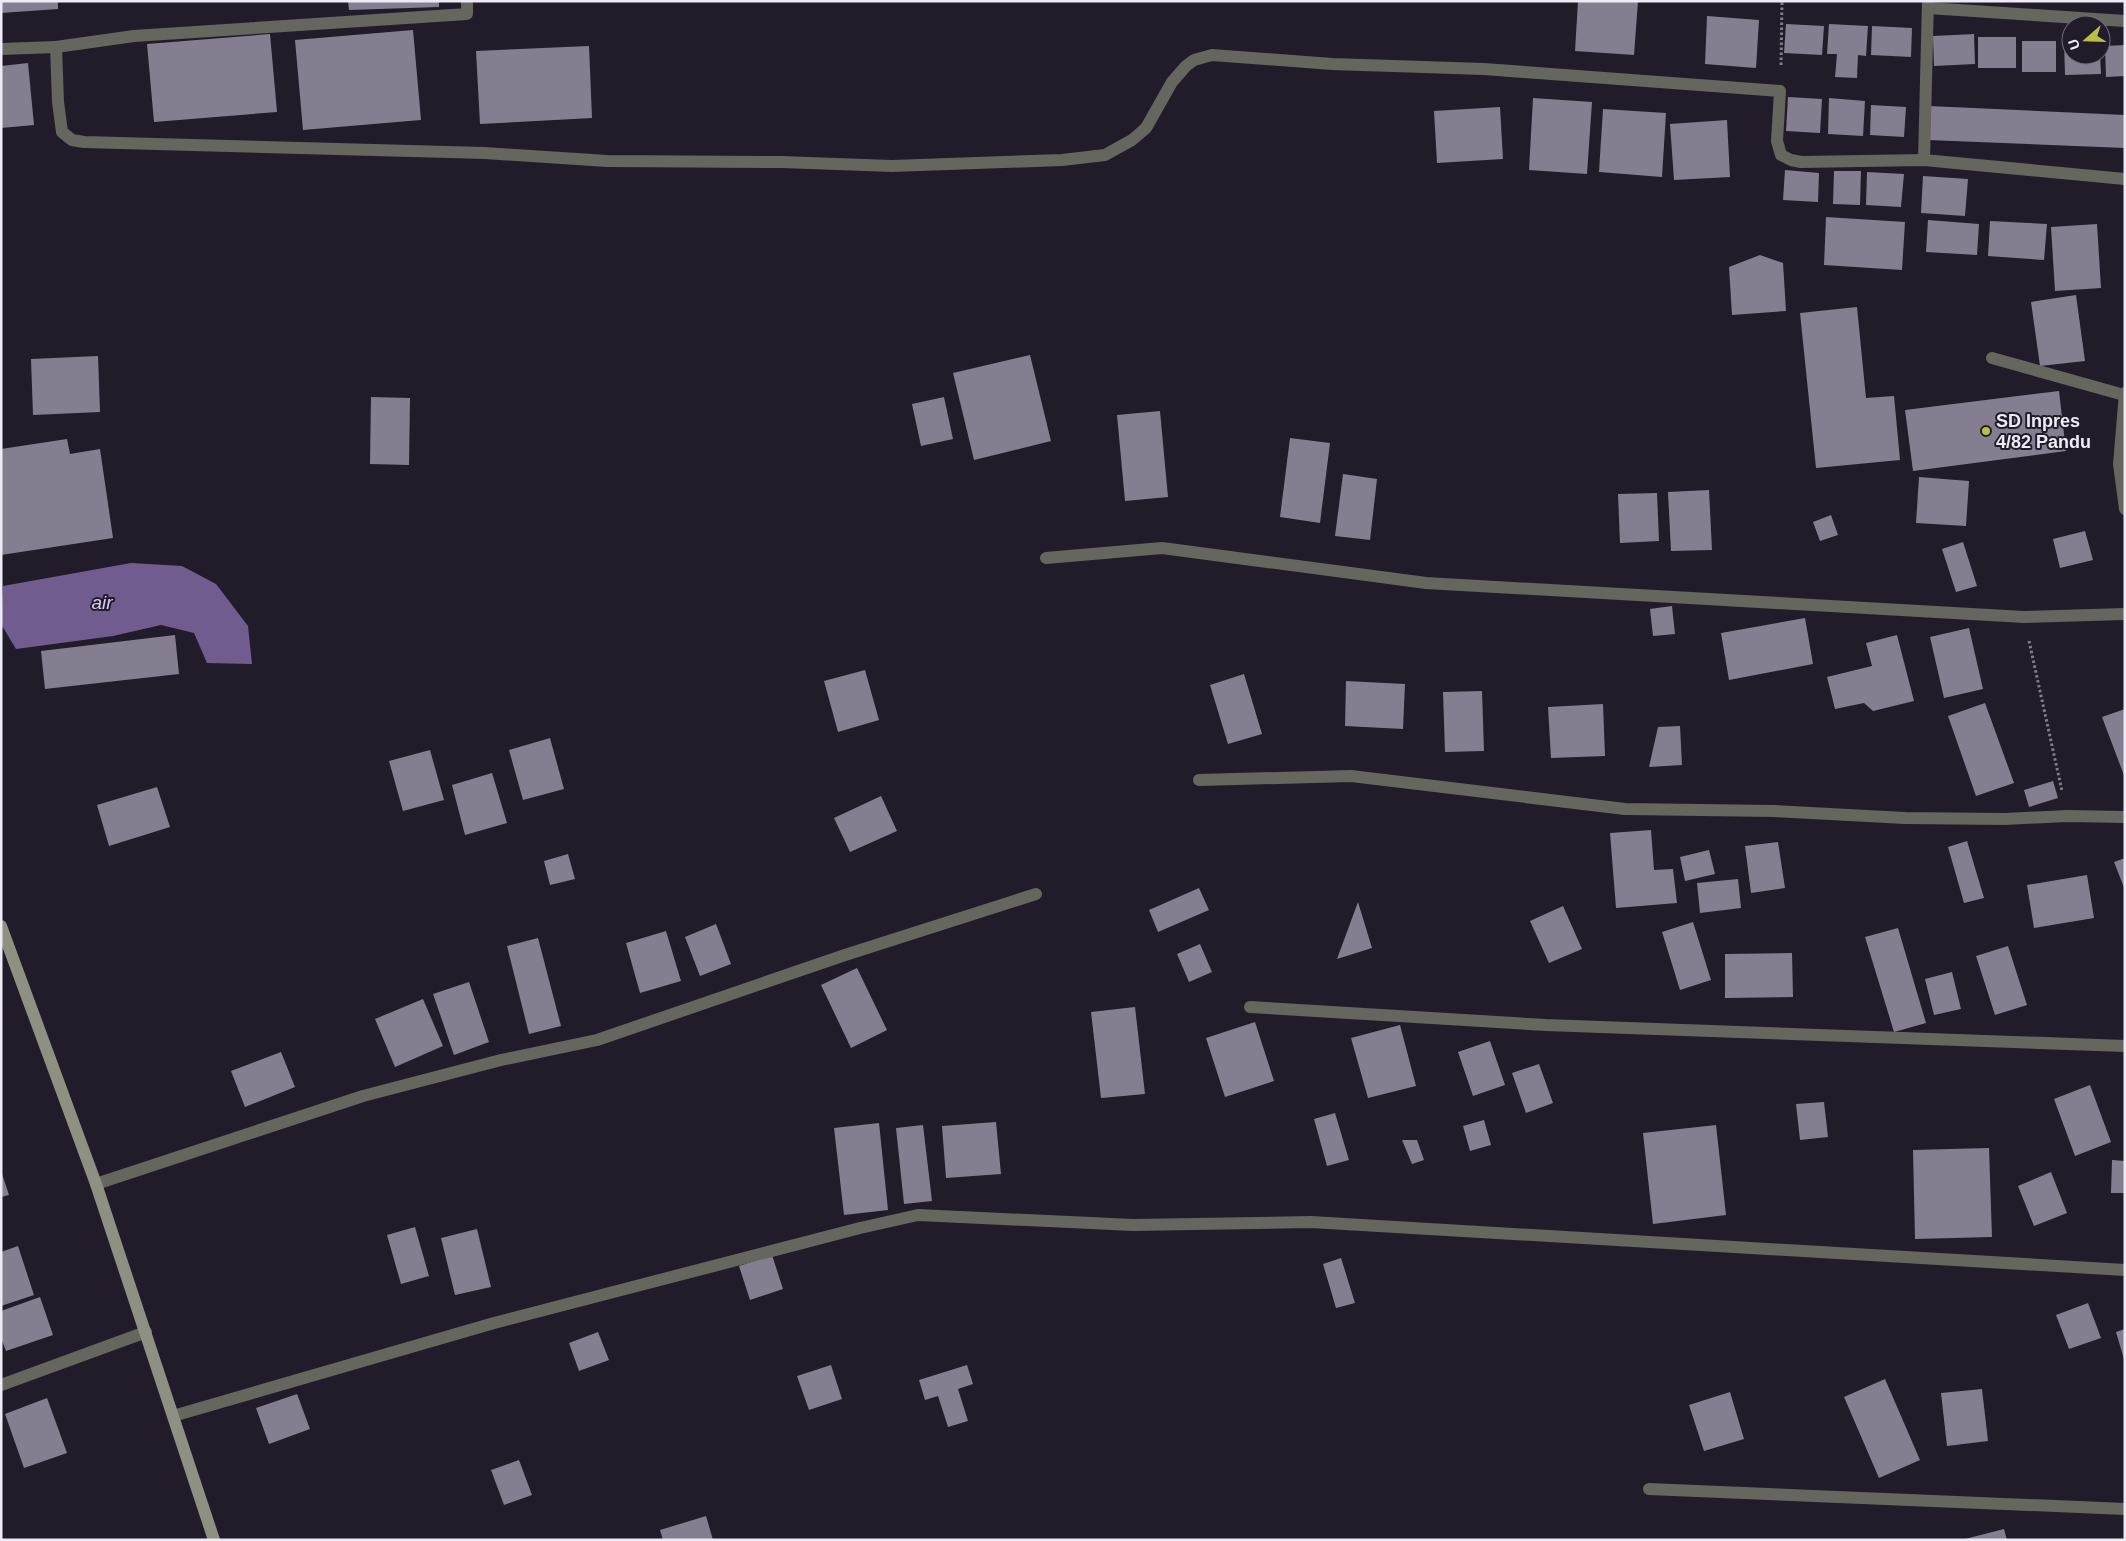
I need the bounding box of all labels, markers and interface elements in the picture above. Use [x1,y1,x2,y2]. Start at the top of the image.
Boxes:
north arrow [2061,15,2111,65]
text: U [2065,37,2083,52]
place label: SD Inpres 4/82 Pandu [1996,411,2091,452]
marker: SD Inpres 4/82 Pandu [1980,425,1992,437]
water label: air [91,592,113,613]

